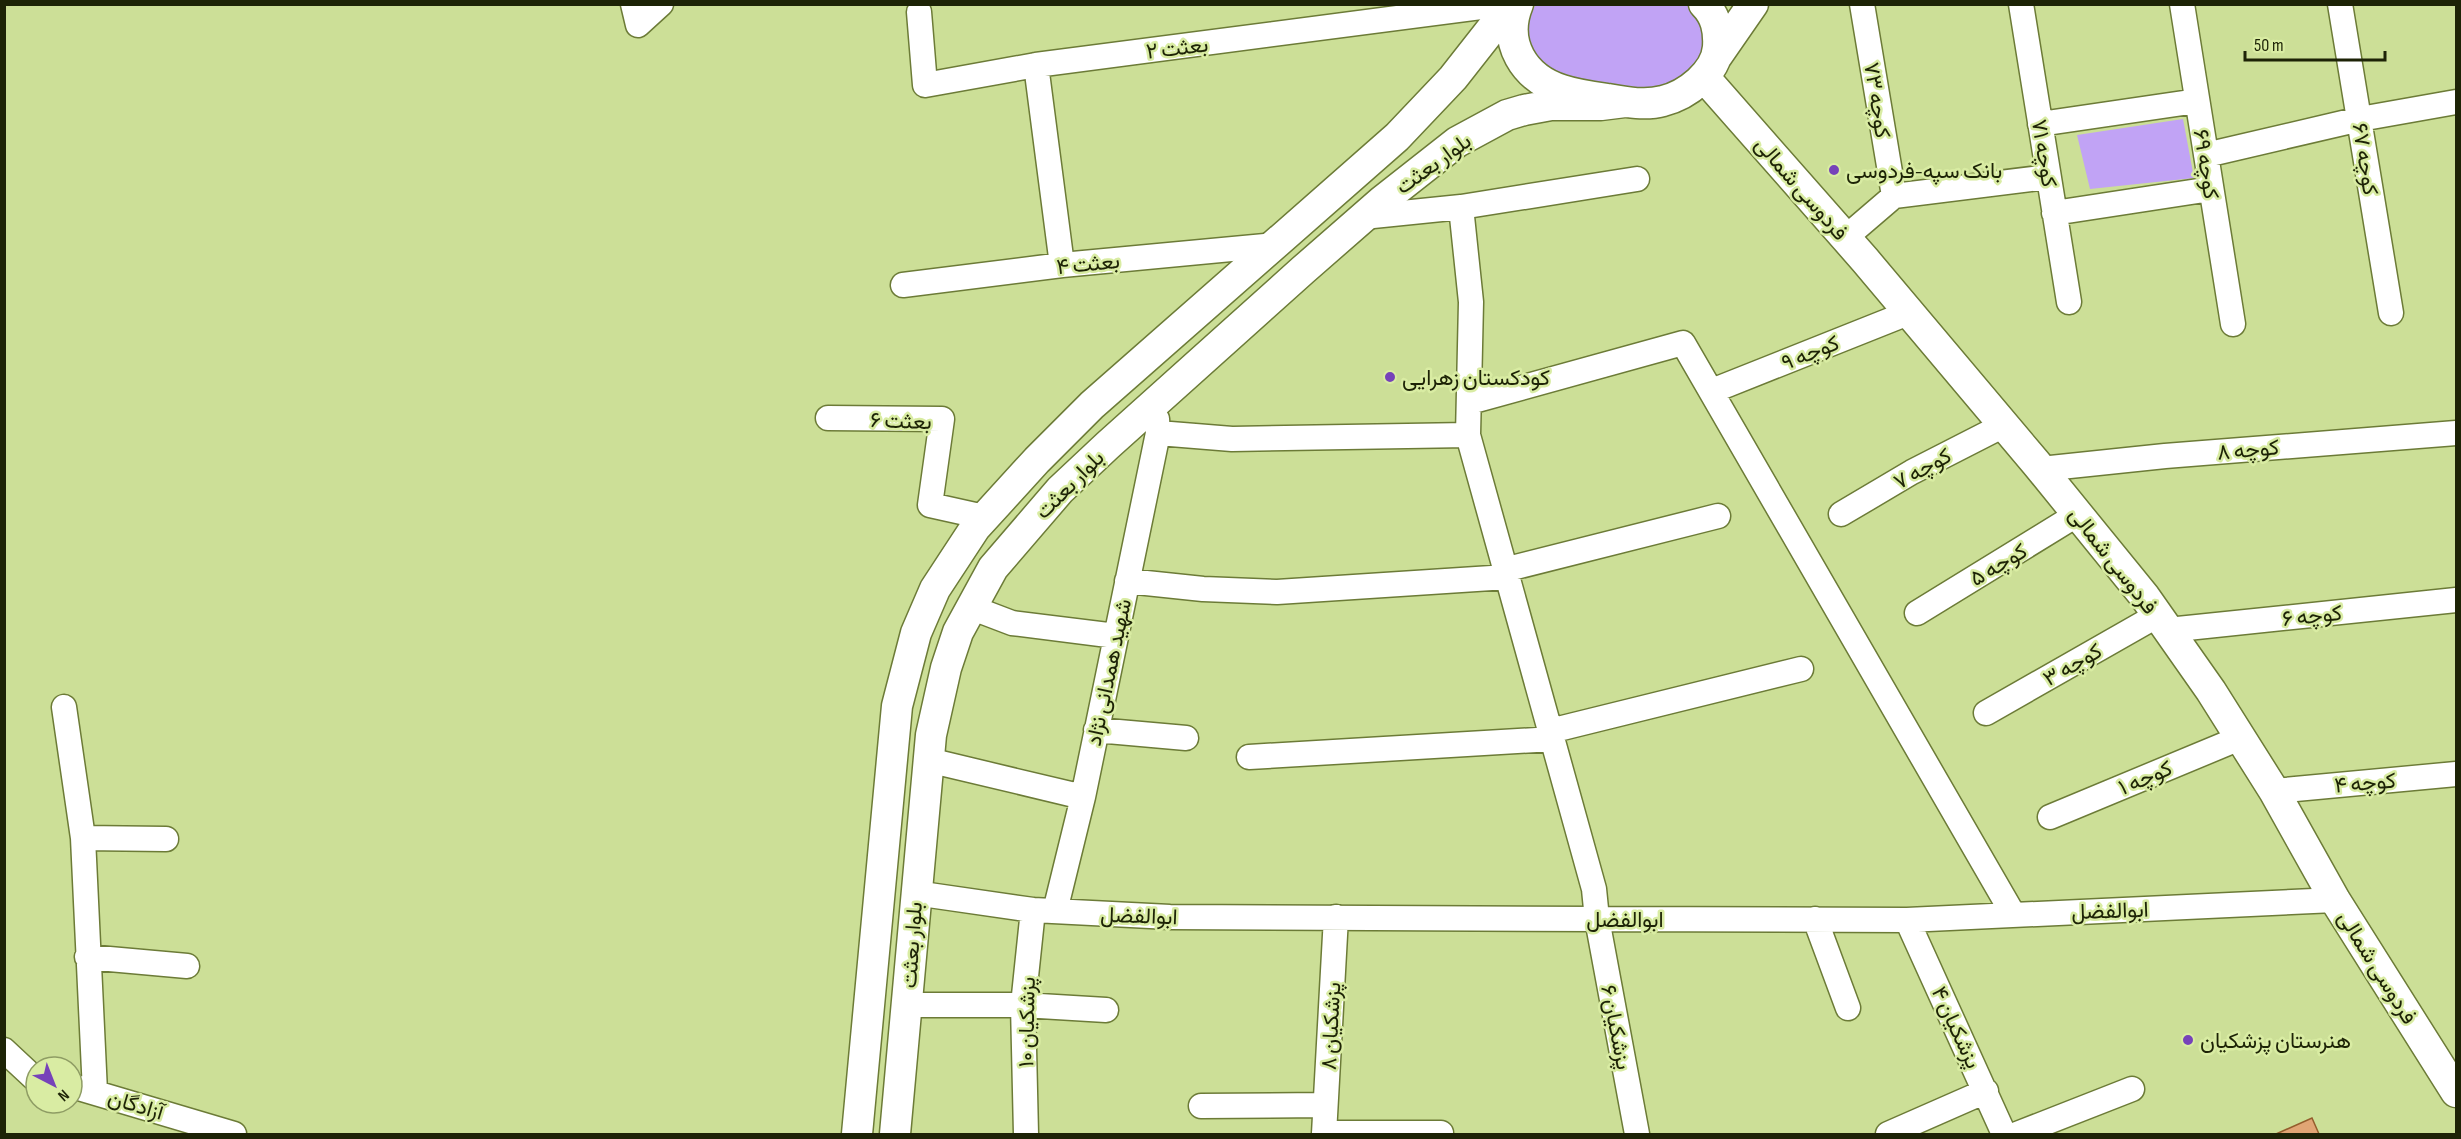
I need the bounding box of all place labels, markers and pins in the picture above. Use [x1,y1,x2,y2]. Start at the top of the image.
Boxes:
place label: بانک سپه-فردوسی [1846,158,2002,185]
marker: بانک سپه-فردوسی [1827,163,1841,177]
place label: کودکستان زهرایی [1402,365,1550,392]
marker: کودکستان زهرایی [1383,370,1397,384]
place label: هنرستان پزشکیان [2200,1028,2351,1055]
marker: هنرستان پزشکیان [2181,1033,2195,1047]

